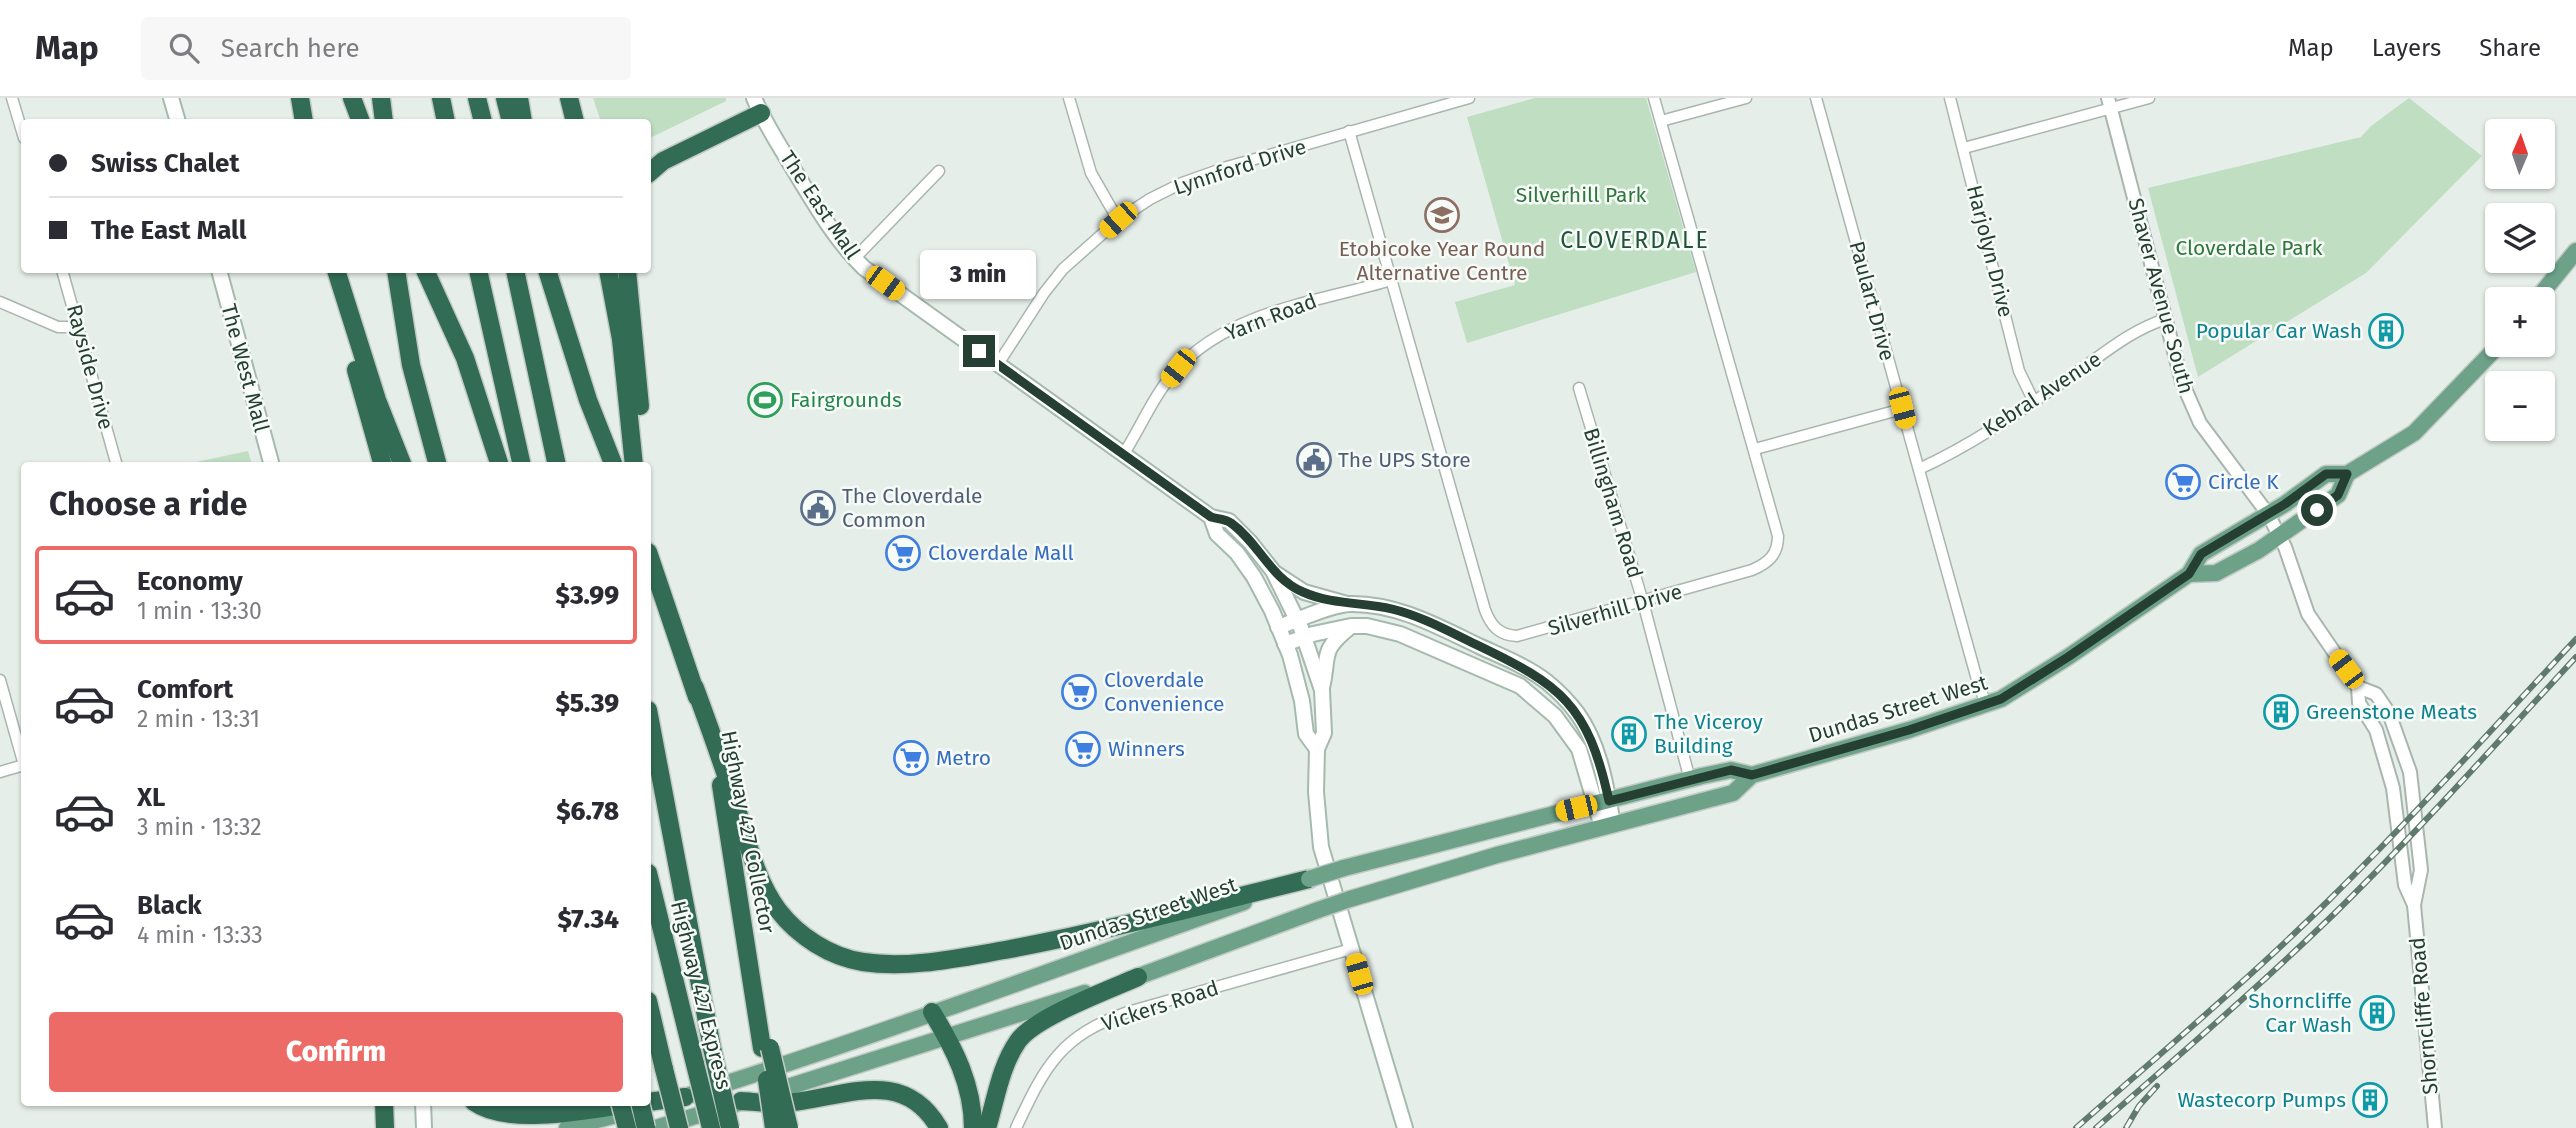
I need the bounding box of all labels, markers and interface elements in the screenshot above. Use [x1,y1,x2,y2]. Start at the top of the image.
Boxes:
search box [141,17,631,80]
text: Map [35,28,99,68]
icon: search [165,29,203,67]
text: Search here [221,33,360,64]
text: Map [2288,34,2334,62]
text: Layers [2372,34,2441,62]
text: Share [2479,34,2541,62]
north arrow [2485,119,2555,189]
map controls [2485,119,2555,441]
street label: Lynnford Drive [1170,133,1310,201]
street label: The East Mall [774,146,866,264]
text: Swiss Chalet [91,148,239,179]
park label: Silverhill Park [1516,182,1647,208]
street label: Harjolyn Drive [1961,182,2019,320]
street label: Shaver Avenue South [2122,195,2200,397]
school or university icon: Etobicoke Year Round Alternative Centre [1423,196,1461,234]
car [1096,198,1141,242]
button: layers [2485,203,2555,273]
text: The East Mall [91,215,247,246]
district label: CLOVERDALE [1560,226,1710,254]
park label: Cloverdale Park [2175,235,2323,261]
place label: Etobicoke Year Round Alternative Centre [1339,236,1545,286]
street label: Paulart Drive [1844,238,1900,364]
callout: 3 min [921,250,1037,299]
text: 3 min [950,260,1006,288]
car [862,262,909,304]
button: + [2485,287,2555,357]
street label: Yarn Road [1222,288,1320,346]
street label: The West Mall [215,301,275,435]
street label: Rayside Drive [61,302,119,432]
building icon: Popular Car Wash [2367,312,2405,350]
place label: Popular Car Wash [2196,318,2362,344]
route end [963,335,995,367]
car [1157,345,1200,391]
street label: Kebral Avenue [1978,346,2106,442]
button: − [2485,371,2555,441]
sports icon: Fairgrounds [746,381,784,419]
car [1887,385,1918,431]
place label: Fairgrounds [790,387,902,413]
street label: Billingham Road [1578,425,1648,581]
public building icon: The UPS Store [1295,441,1333,479]
place label: The UPS Store [1338,447,1471,473]
supermarket icon: Circle K [2164,463,2202,501]
place label: Circle K [2208,469,2279,495]
place label: The Cloverdale Common [842,483,982,533]
text: Choose a ride [49,485,247,523]
public building icon: The Cloverdale Common [799,489,837,527]
route start [2301,494,2333,526]
supermarket icon: Cloverdale Mall [884,534,922,572]
place label: Cloverdale Mall [928,540,1074,566]
icon: car [53,564,116,627]
text: Economy [137,566,243,597]
street label: Silverhill Drive [1545,578,1685,642]
text: $3.99 [556,580,619,611]
text: 1 min · 13:30 [137,597,262,625]
car [2325,646,2368,692]
place label: Cloverdale Convenience [1104,667,1225,717]
street label: Dundas Street West [1805,669,1991,749]
icon: car [53,672,116,735]
supermarket icon: Cloverdale Convenience [1060,673,1098,711]
text: Comfort [137,674,233,705]
text: $5.39 [555,688,619,719]
building icon: Greenstone Meats [2262,693,2300,731]
place label: Greenstone Meats [2306,699,2477,725]
text: 2 min · 13:31 [137,705,260,733]
place label: The Viceroy Building [1654,709,1763,759]
building icon: The Viceroy Building [1610,715,1648,753]
street label: Highway 427 Collector [716,728,780,936]
supermarket icon: Winners [1064,730,1102,768]
place label: Winners [1108,736,1185,762]
supermarket icon: Metro [892,739,930,777]
place label: Metro [936,745,991,771]
icon: car [53,780,116,843]
text: XL [137,782,165,813]
car [1554,793,1599,823]
text: $6.78 [556,796,619,827]
text: 3 min · 13:32 [137,813,262,841]
street label: Dundas Street West [1056,871,1240,957]
icon: car [53,888,116,951]
text: Black [137,890,202,921]
street label: Highway 427 Express [665,898,737,1092]
text: $7.34 [557,904,619,935]
text: 4 min · 13:33 [137,921,263,949]
street label: Shorncliffe Road [2404,936,2444,1096]
car [1344,951,1375,997]
street label: Vickers Road [1098,975,1222,1037]
place label: Shorncliffe Car Wash [2248,988,2352,1038]
building icon: Shorncliffe Car Wash [2358,994,2396,1032]
button: Confirm [49,1012,623,1092]
building icon: Wastecorp Pumps [2351,1081,2389,1119]
place label: Wastecorp Pumps [2177,1087,2346,1113]

